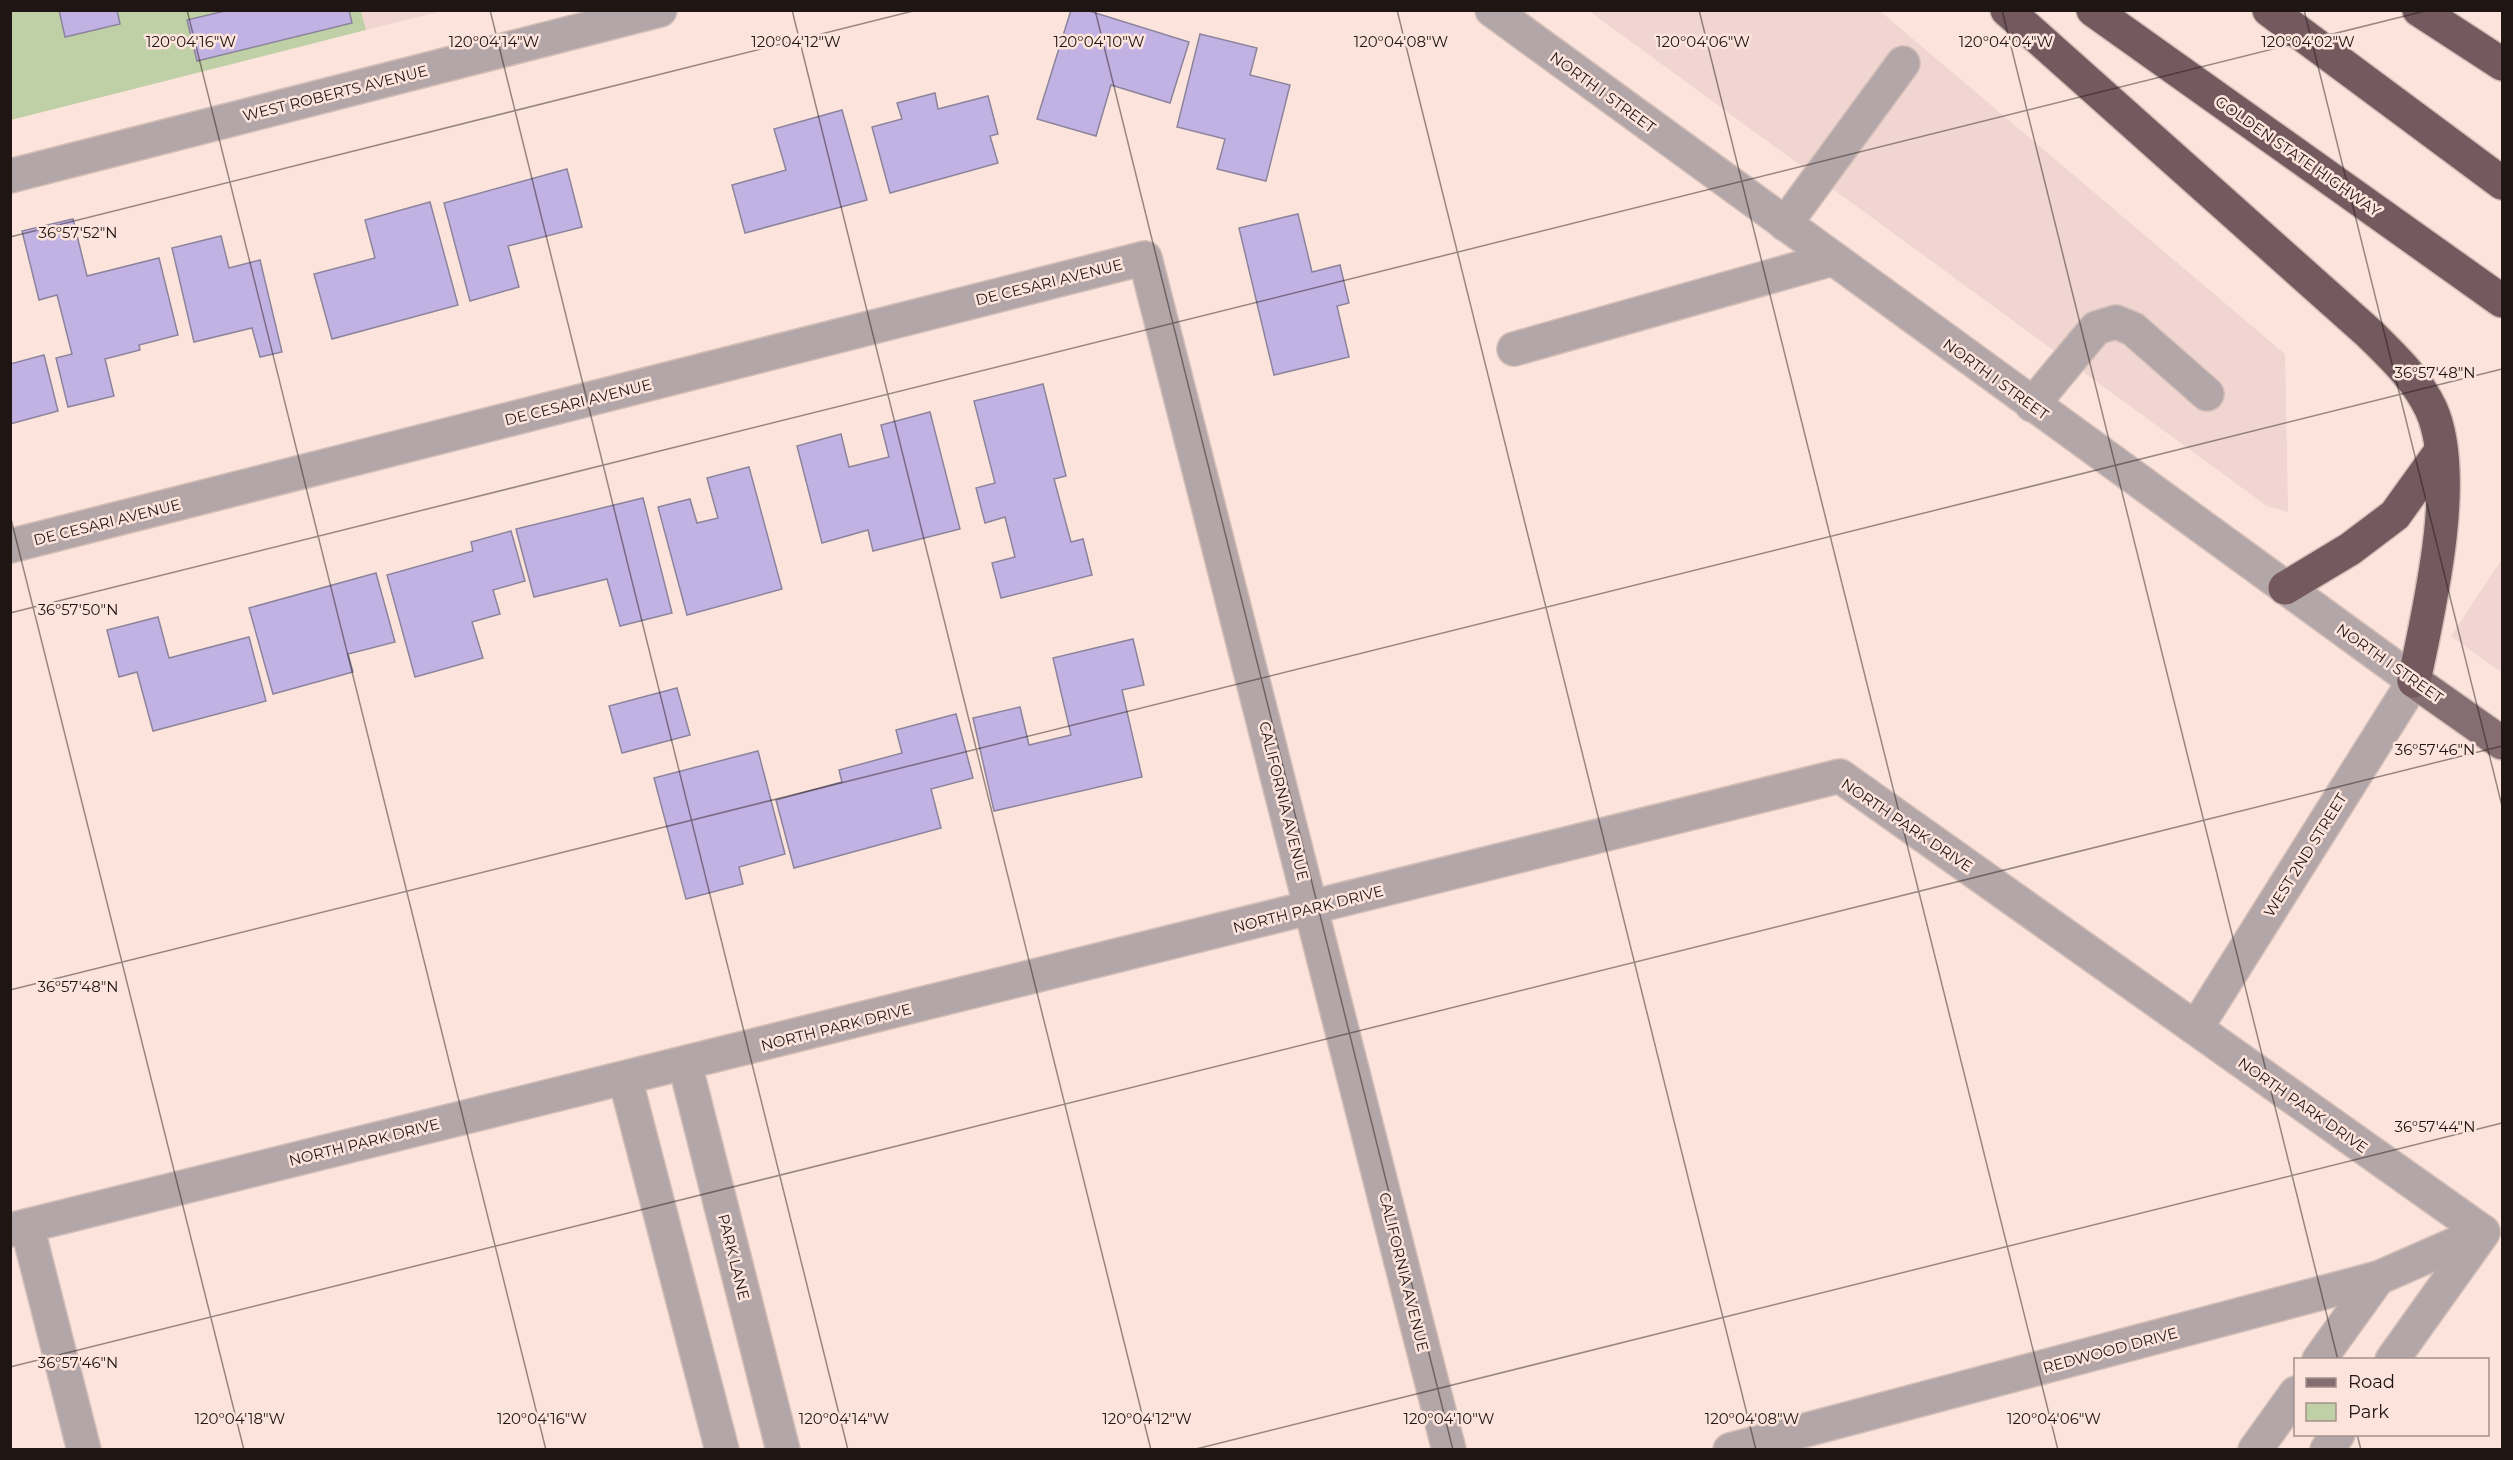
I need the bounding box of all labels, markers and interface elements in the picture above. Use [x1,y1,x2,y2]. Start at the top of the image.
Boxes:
text: 120°04'16"W [146,32,236,51]
text: 120°04'14"W [449,32,540,51]
text: 120°04'12"W [751,32,841,51]
text: 120°04'10"W [1053,32,1145,51]
text: 120°04'08"W [1354,32,1449,51]
text: 120°04'06"W [1656,32,1750,51]
text: 120°04'04"W [1959,32,2054,51]
text: 120°04'02"W [2261,32,2355,51]
street label: NORTH I STREET [1546,47,1660,137]
street label: WEST ROBERTS AVENUE [241,61,429,125]
street label: GOLDEN STATE HIGHWAY [2212,92,2385,221]
text: 36°57'52"N [38,223,118,242]
street label: DE CESARI AVENUE [973,255,1125,309]
street label: NORTH I STREET [1939,334,2053,424]
text: 36°57'48"N [2394,363,2476,382]
street label: DE CESARI AVENUE [502,375,654,429]
street label: DE CESARI AVENUE [31,495,183,549]
text: 36°57'50"N [38,600,118,619]
street label: NORTH I STREET [2333,619,2447,707]
street label: CALIFORNIA AVENUE [1255,719,1313,883]
text: 36°57'46"N [2395,740,2475,759]
street label: NORTH PARK DRIVE [1838,774,1976,876]
street label: WEST 2ND STREET [2259,789,2351,920]
street label: NORTH PARK DRIVE [1231,881,1385,937]
text: 36°57'48"N [37,977,119,996]
street label: NORTH PARK DRIVE [759,999,913,1055]
street label: NORTH PARK DRIVE [2234,1053,2372,1157]
street label: NORTH PARK DRIVE [287,1114,441,1170]
text: 36°57'44"N [2395,1117,2475,1136]
street label: CALIFORNIA AVENUE [1375,1190,1433,1354]
street label: PARK LANE [714,1212,754,1302]
street label: REDWOOD DRIVE [2041,1323,2179,1377]
text: 36°57'46"N [38,1353,118,1372]
legend [2294,1358,2489,1436]
text: Road [2348,1371,2395,1393]
text: Park [2348,1401,2389,1423]
text: 120°04'18"W [195,1409,286,1428]
text: 120°04'16"W [497,1409,587,1428]
text: 120°04'14"W [799,1409,890,1428]
text: 120°04'12"W [1102,1409,1192,1428]
text: 120°04'10"W [1403,1409,1495,1428]
text: 120°04'08"W [1705,1409,1800,1428]
text: 120°04'06"W [2007,1409,2101,1428]

